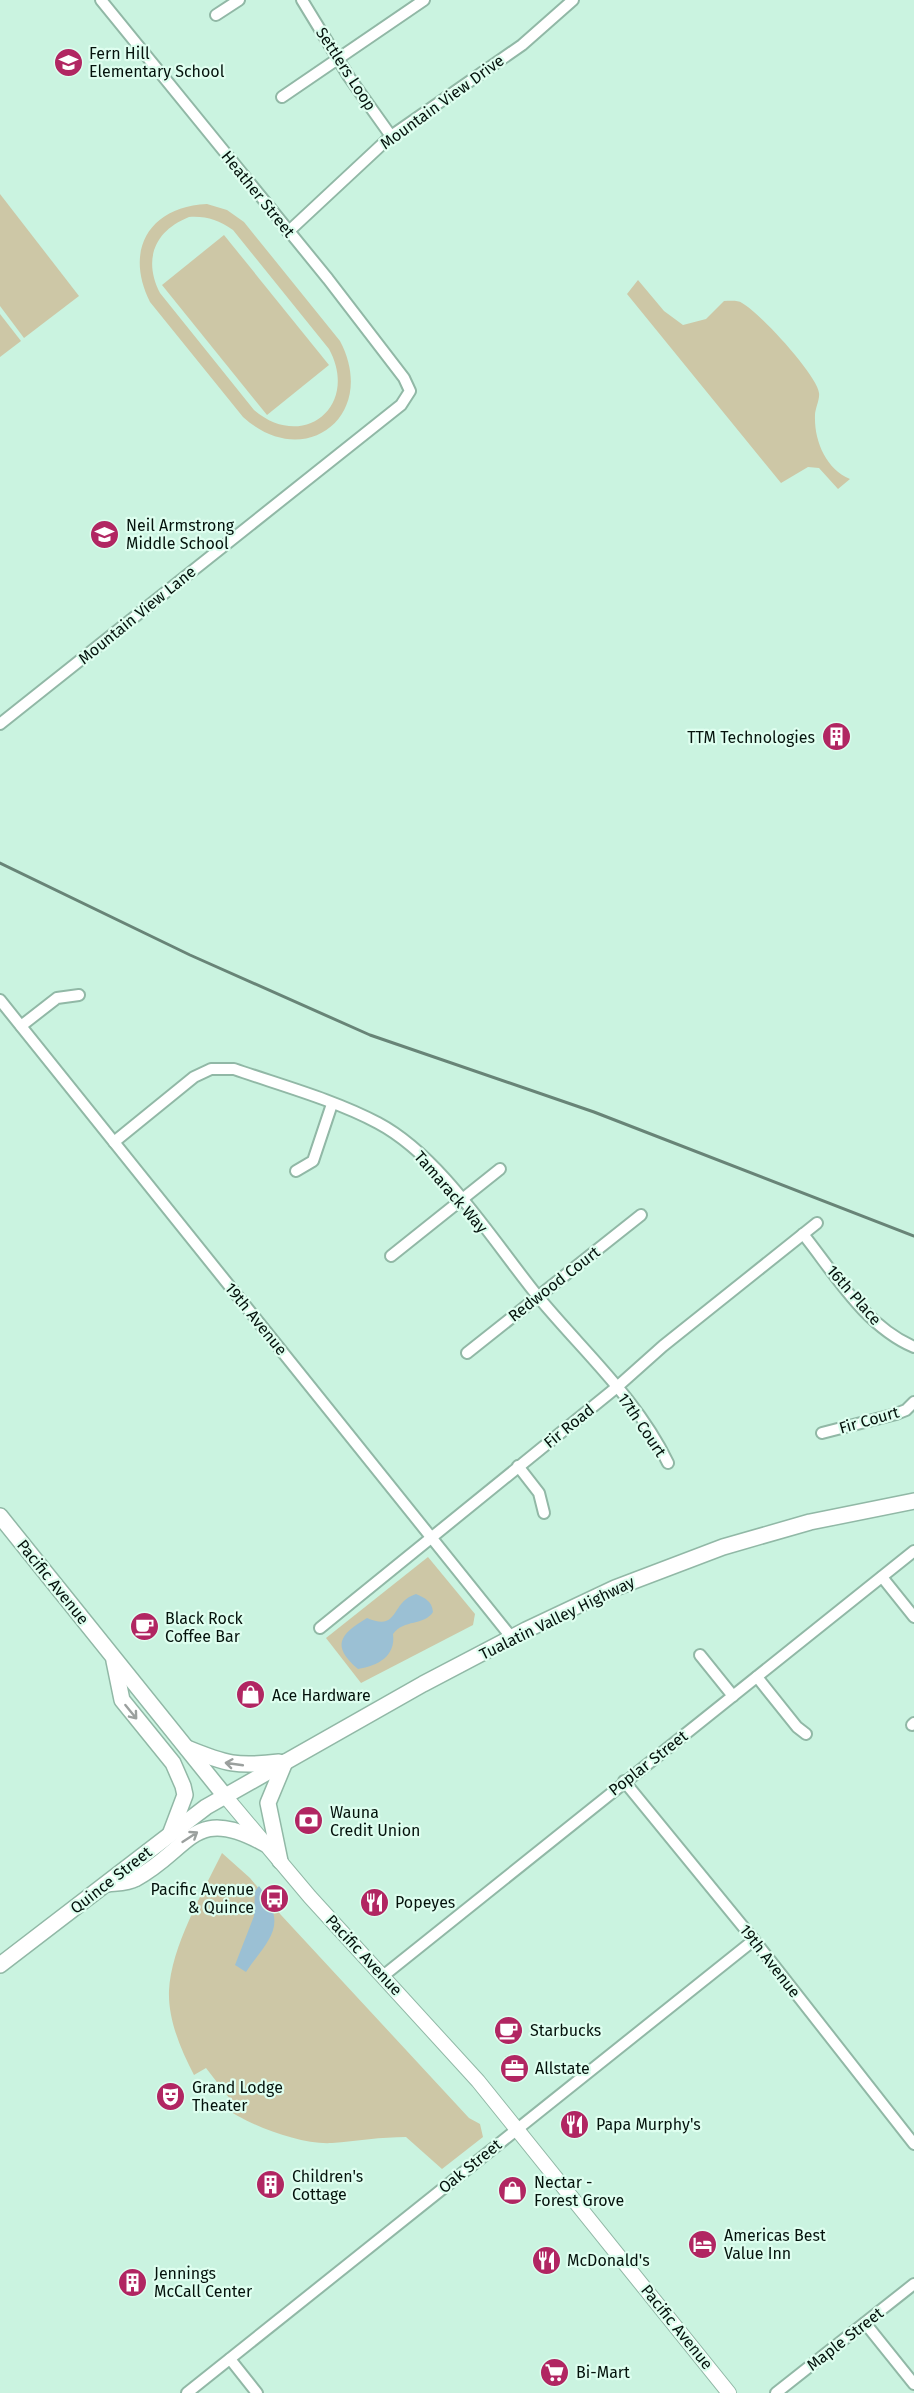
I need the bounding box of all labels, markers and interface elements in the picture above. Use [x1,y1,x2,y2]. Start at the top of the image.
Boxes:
street label: Settlers Loop [312,24,380,114]
place label: Fern Hill Elementary School [89,44,225,81]
school or university icon: Fern Hill Elementary School [52,46,84,78]
street label: Mountain View Drive [376,51,508,153]
street label: Heather Street [217,147,299,241]
place label: Neil Armstrong Middle School [126,516,235,553]
school or university icon: Neil Armstrong Middle School [89,518,121,550]
street label: Mountain View Lane [75,562,199,668]
building icon: TTM Technologies [820,721,852,753]
place label: TTM Technologies [687,728,815,747]
street label: Tamarack Way [410,1147,492,1237]
street label: Redwood Court [504,1242,604,1326]
street label: 16th Place [823,1261,885,1329]
street label: 19th Avenue [221,1279,291,1359]
street label: 17th Court [614,1390,670,1461]
street label: Fir Road [540,1400,598,1452]
street label: Fir Court [837,1402,901,1438]
street label: Pacific Avenue [13,1536,93,1628]
street label: Tualatin Valley Highway [476,1572,638,1664]
place label: Black Rock Coffee Bar [165,1609,244,1646]
cafe icon: Black Rock Coffee Bar [128,1611,160,1643]
shop icon: Ace Hardware [235,1679,267,1711]
place label: Ace Hardware [272,1686,371,1705]
one-way arrow [125,1704,138,1720]
street label: Poplar Street [605,1726,691,1800]
one-way arrow [225,1759,245,1770]
place label: Wauna Credit Union [330,1803,420,1840]
bank icon: Wauna Credit Union [293,1805,325,1837]
one-way arrow [182,1831,199,1844]
street label: Quince Street [67,1842,156,1918]
place label: Pacific Avenue & Quince [151,1880,254,1917]
bus stop icon: Pacific Avenue & Quince [259,1882,291,1914]
restaurant icon: Popeyes [358,1886,390,1918]
place label: Popeyes [395,1893,455,1912]
street label: Pacific Avenue [322,1911,406,1999]
street label: 19th Avenue [735,1921,805,2001]
cafe icon: Starbucks [493,2014,525,2046]
place label: Starbucks [530,2021,601,2040]
office icon: Allstate [498,2052,530,2084]
place label: Allstate [535,2059,590,2078]
place label: Grand Lodge Theater [192,2078,283,2115]
theatre icon: Grand Lodge Theater [155,2080,187,2112]
restaurant icon: Papa Murphy's [559,2108,591,2140]
place label: Papa Murphy's [596,2115,701,2134]
street label: Oak Street [435,2135,505,2197]
place label: Children's Cottage [292,2167,363,2204]
building icon: Children's Cottage [255,2169,287,2201]
place label: Nectar - Forest Grove [534,2173,624,2210]
shop icon: Nectar - Forest Grove [497,2175,529,2207]
place label: Americas Best Value Inn [724,2226,826,2263]
hotel icon: Americas Best Value Inn [687,2228,719,2260]
restaurant icon: McDonald's [530,2244,562,2276]
place label: McDonald's [567,2251,650,2270]
place label: Jennings McCall Center [154,2264,253,2301]
building icon: Jennings McCall Center [117,2266,149,2298]
street label: Pacific Avenue [637,2281,717,2373]
street label: Maple Street [803,2303,887,2375]
supermarket icon: Bi-Mart [539,2356,571,2388]
place label: Bi-Mart [576,2363,630,2382]

